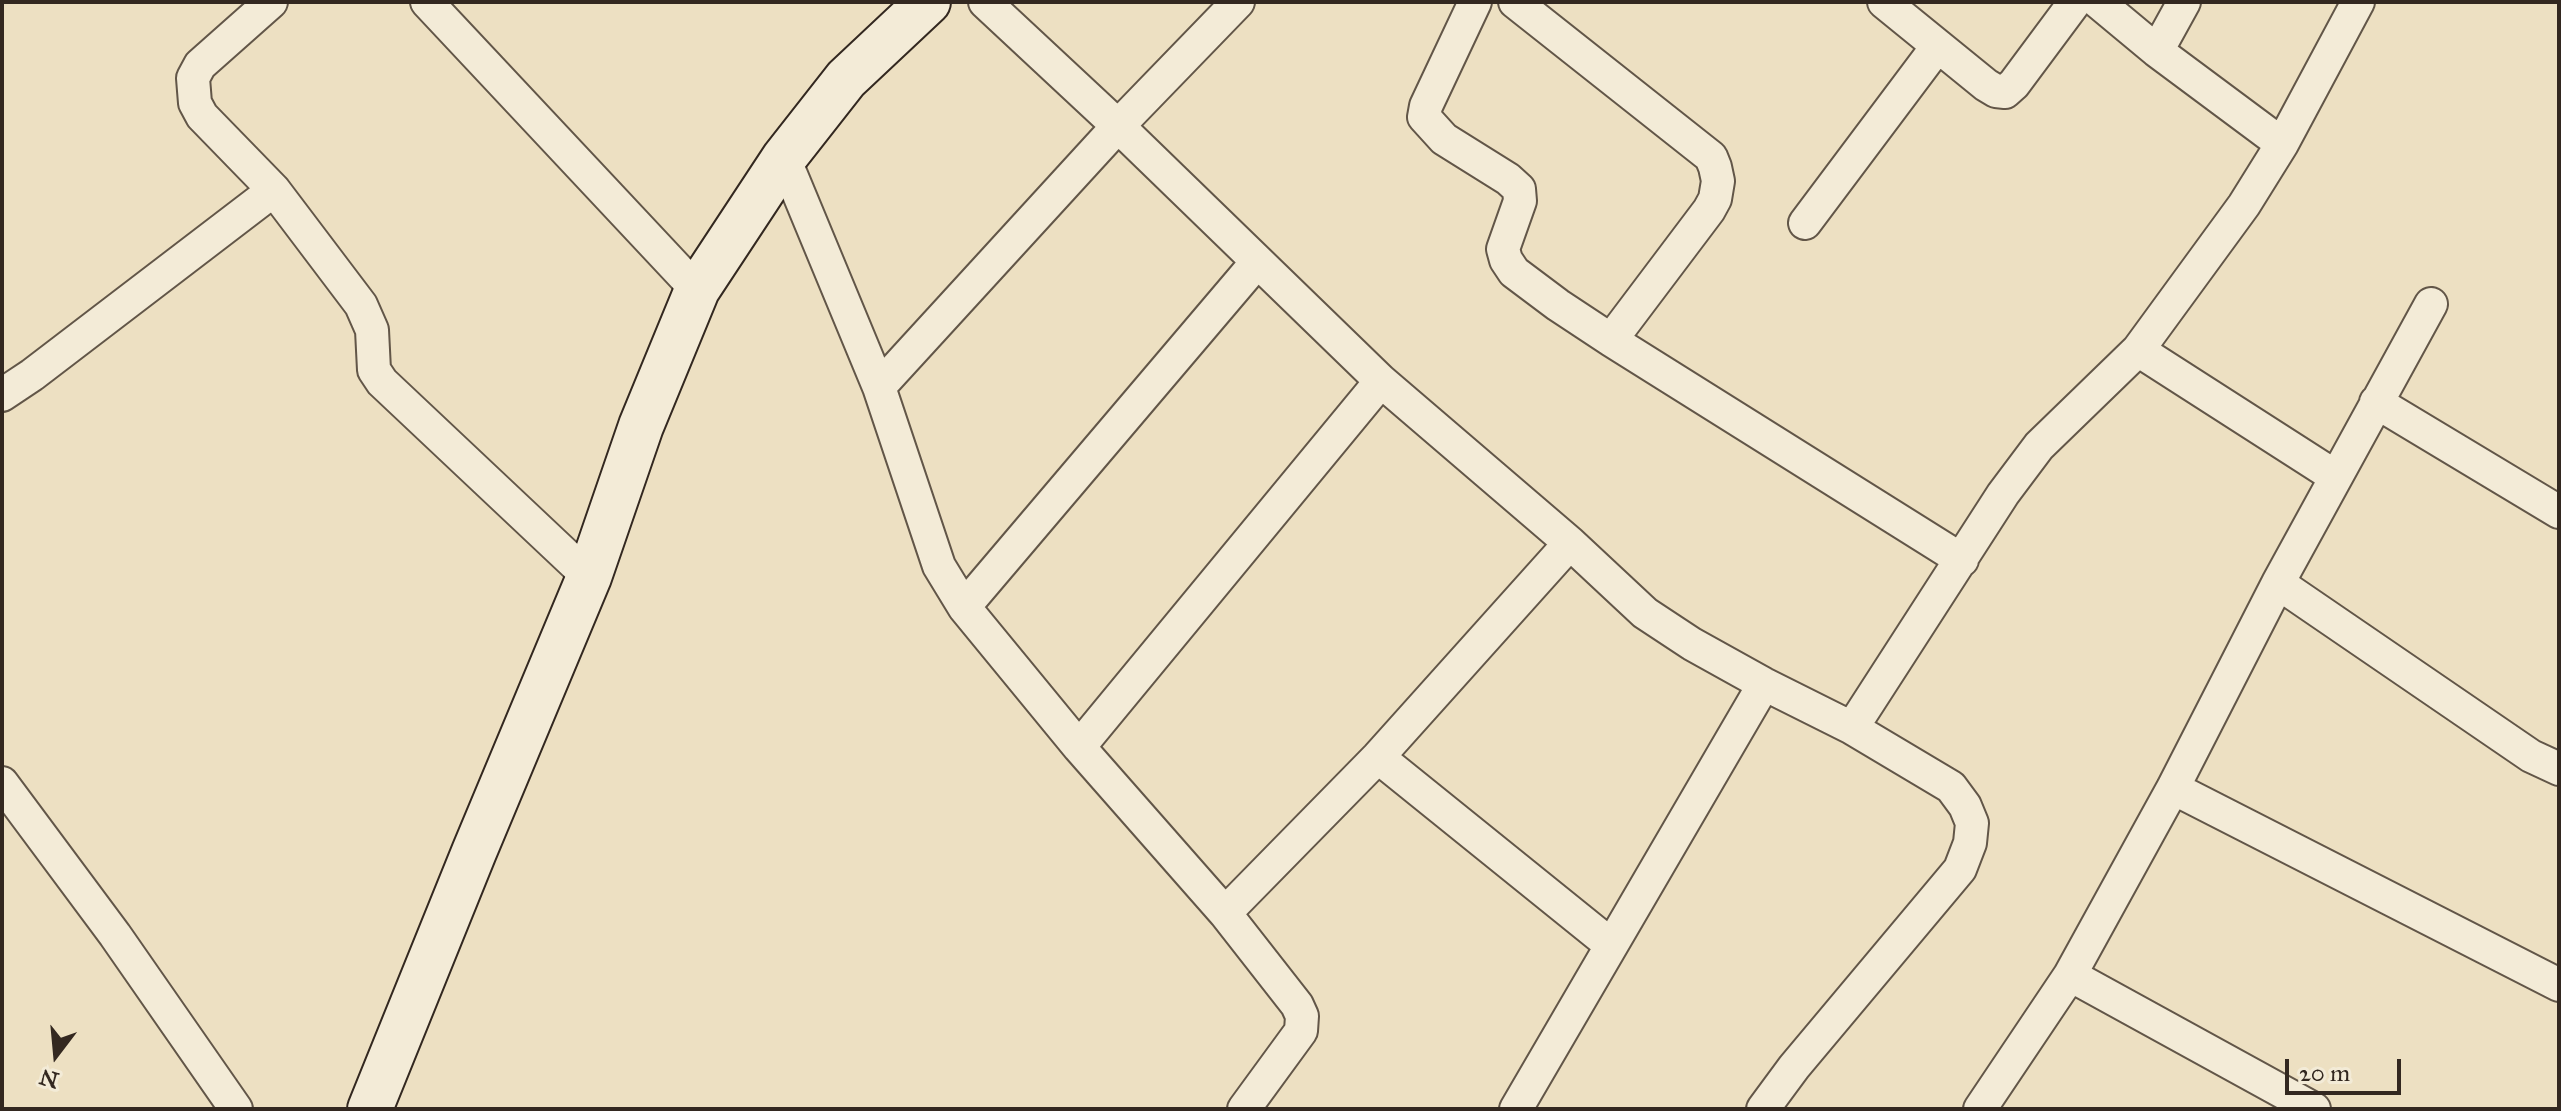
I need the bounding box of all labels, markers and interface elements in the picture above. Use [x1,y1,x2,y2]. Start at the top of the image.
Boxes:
north arrow [16,1015,96,1095]
scale bar [2289,1043,2405,1093]
text: 20 m [2299,1058,2350,1088]
text: N [37,1063,62,1094]

